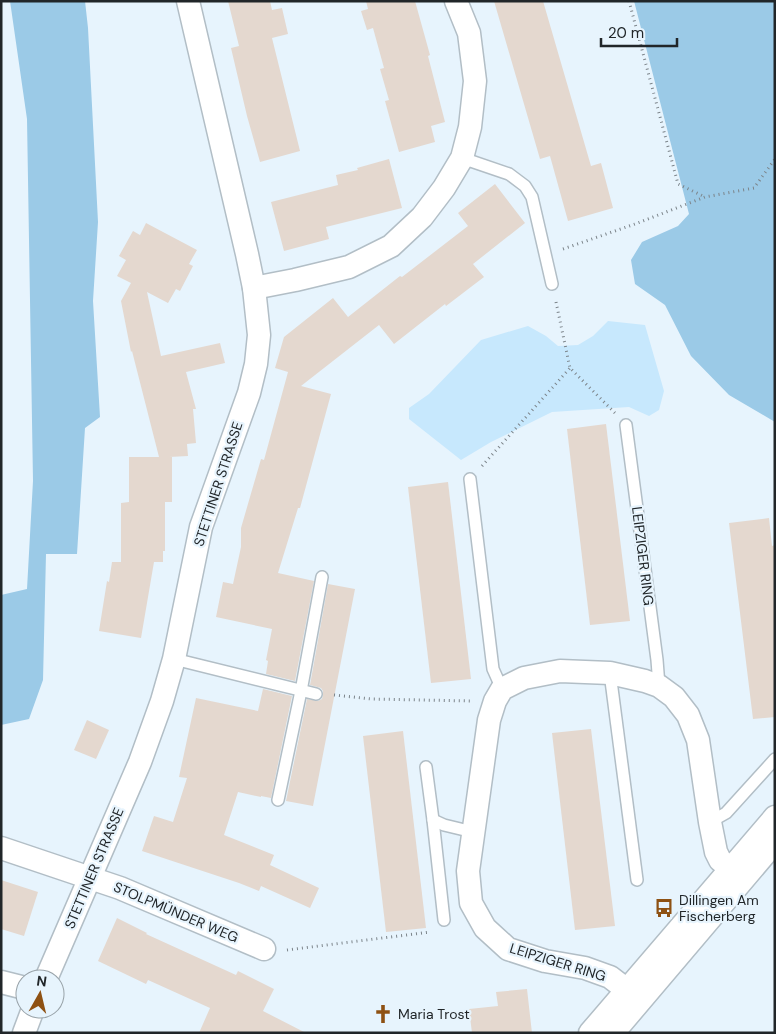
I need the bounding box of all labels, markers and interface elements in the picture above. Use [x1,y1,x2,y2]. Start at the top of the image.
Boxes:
scale bar [601,15,677,47]
text: 20 m [608,23,644,43]
street label: STETTINER STRASSE [189,419,247,548]
street label: LEIPZIGER RING [628,505,658,607]
street label: STETTINER STRASSE [60,805,128,931]
street label: STOLPMÜNDER WEG [111,878,241,946]
place label: Dillingen Am Fischerberg [679,891,759,925]
bus stop icon: Dillingen Am Fischerberg [653,897,675,919]
street label: LEIPZIGER RING [508,939,608,985]
north arrow [15,969,65,1019]
text: N [35,972,48,991]
church icon: Maria Trost [372,1003,394,1025]
place label: Maria Trost [398,1005,470,1023]

